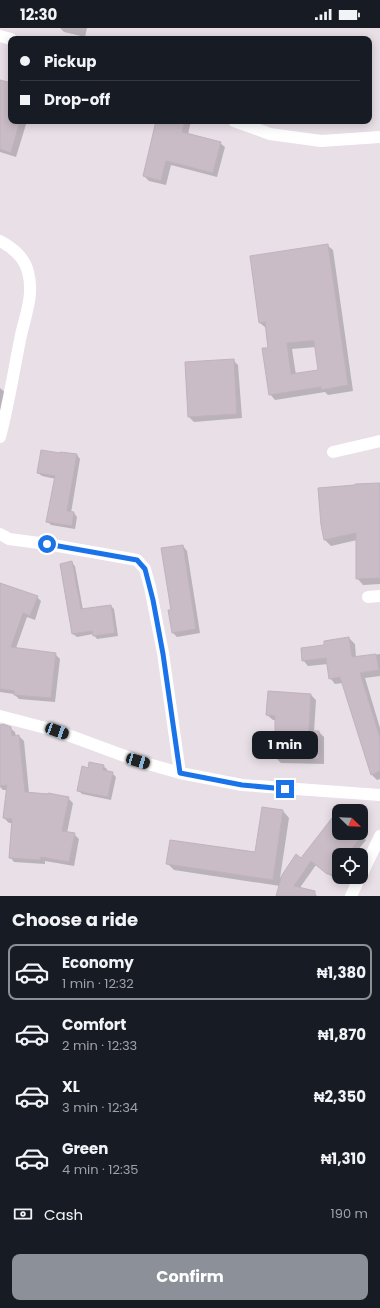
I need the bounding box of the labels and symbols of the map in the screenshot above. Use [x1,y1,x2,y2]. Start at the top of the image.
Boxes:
route start [38,535,56,553]
car [44,721,70,741]
callout: 1 min [252,731,318,759]
car [125,752,151,770]
route end [276,780,294,798]
north arrow [332,804,368,840]

